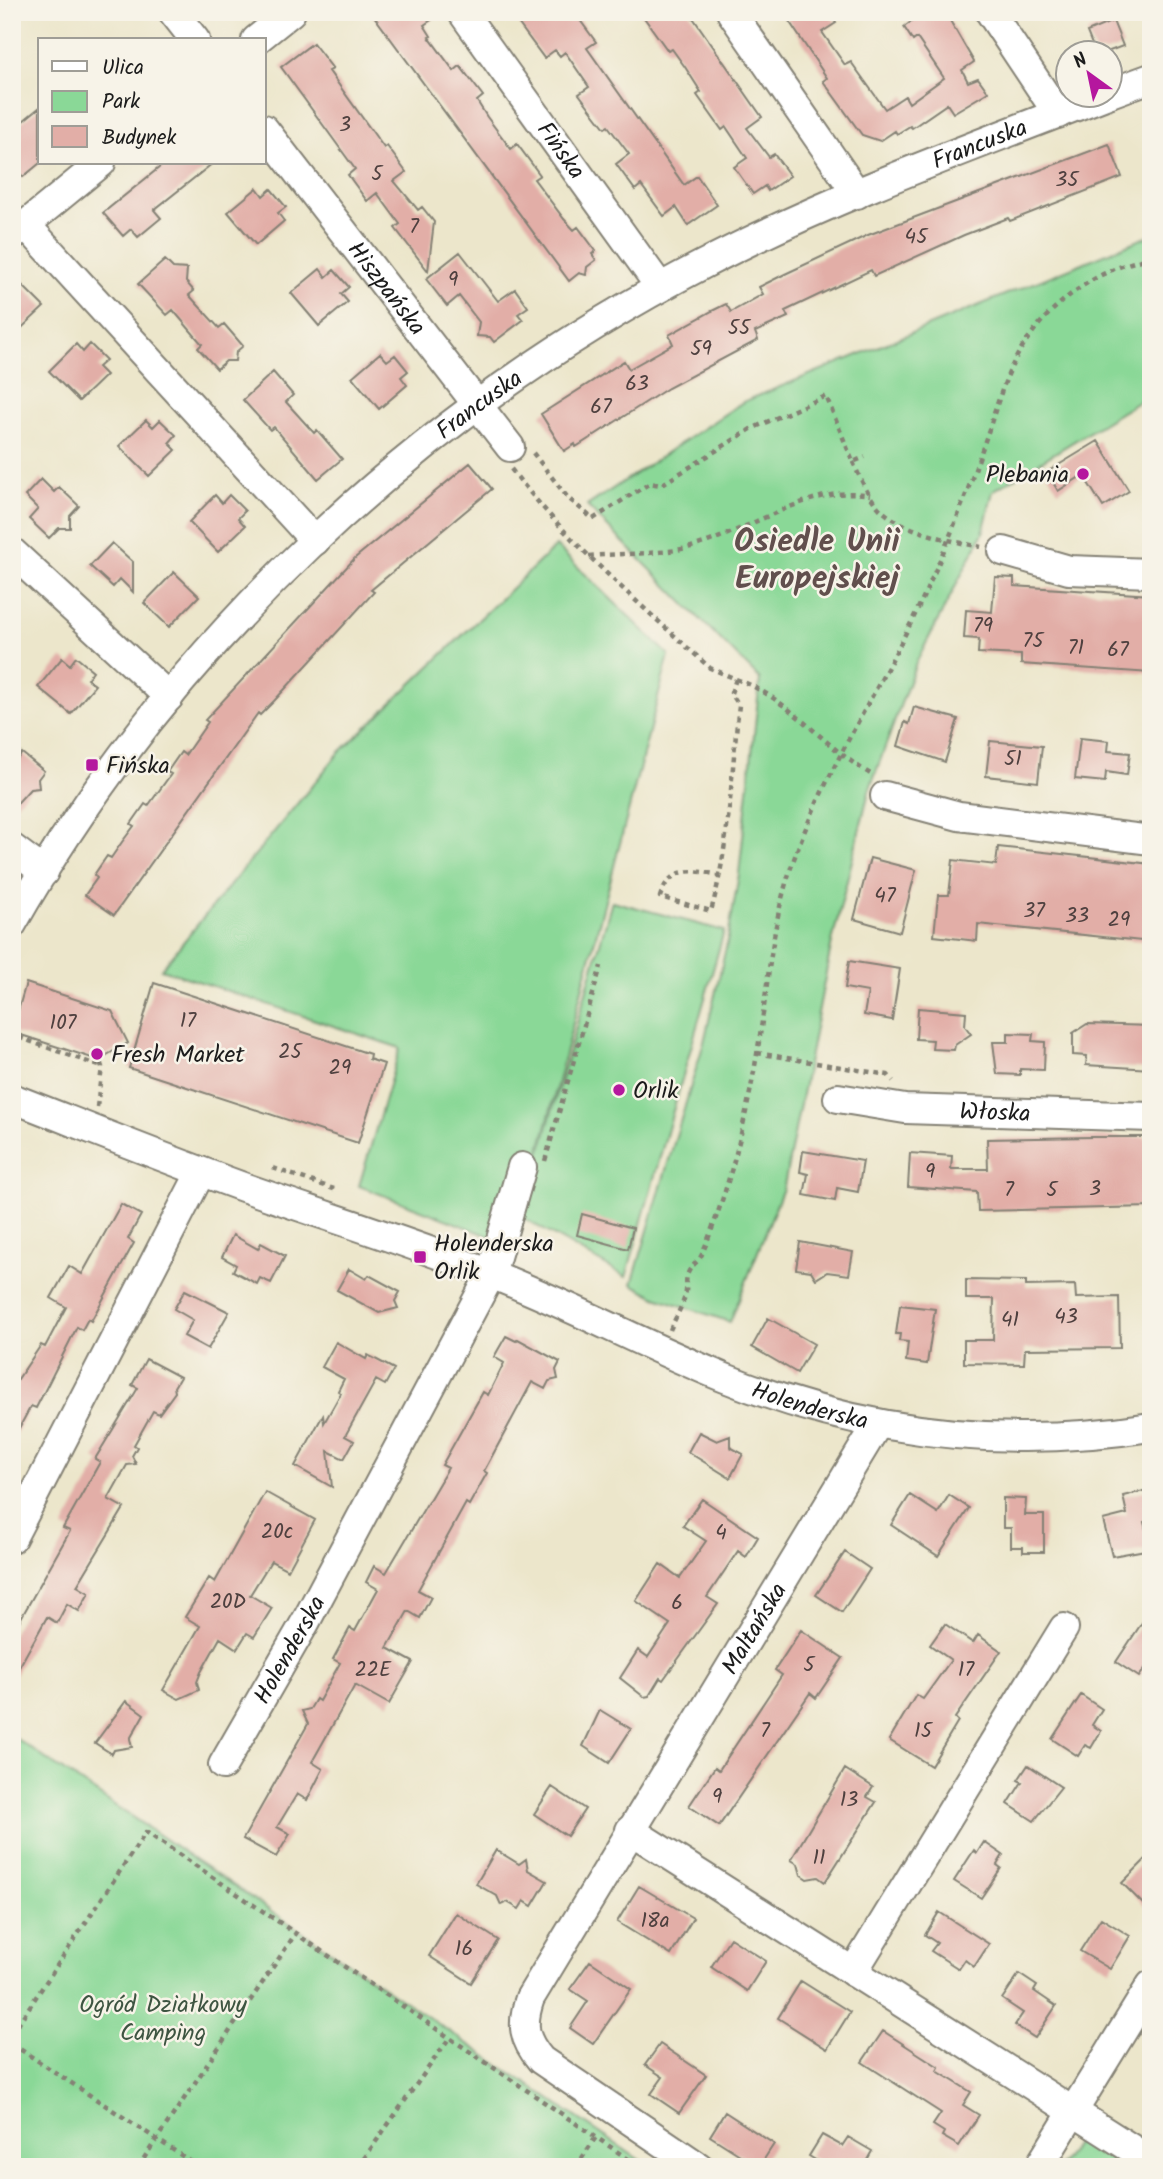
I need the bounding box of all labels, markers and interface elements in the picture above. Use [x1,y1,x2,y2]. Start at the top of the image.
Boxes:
legend [38,38,266,164]
north arrow [1054,38,1124,108]
text: N [1068,46,1094,77]
text: Ulica [102,52,144,85]
text: Park [102,86,140,119]
house number: 3 [339,109,351,142]
street label: Francuska [926,109,1033,181]
street label: Fińska [526,114,595,188]
text: Budynek [102,122,176,155]
house number: 5 [371,158,384,191]
house number: 35 [1055,164,1080,197]
house number: 7 [409,211,420,244]
house number: 45 [905,221,929,254]
street label: Hiszpańska [336,233,435,345]
house number: 9 [448,264,458,297]
house number: 55 [728,312,752,345]
house number: 59 [690,333,712,366]
street label: Francuska [428,360,531,450]
house number: 63 [625,368,649,401]
house number: 67 [590,391,613,424]
place label: Plebania [986,456,1069,495]
marker: Plebania [1075,466,1091,482]
district label: Osiedle Unii Europejskiej [734,517,901,605]
house number: 79 [973,610,993,643]
house number: 75 [1023,625,1045,658]
house number: 71 [1068,632,1084,665]
house number: 67 [1107,634,1130,667]
house number: 51 [1004,743,1022,776]
place label: Fińska [106,747,170,786]
marker: Fińska [84,757,100,773]
house number: 47 [874,880,897,913]
house number: 37 [1023,895,1046,928]
house number: 33 [1065,900,1089,933]
house number: 29 [1108,904,1130,937]
house number: 17 [180,1005,197,1038]
house number: 107 [50,1007,78,1040]
place label: Fresh Market [111,1036,245,1075]
house number: 25 [278,1036,303,1069]
marker: Fresh Market [89,1046,105,1062]
house number: 29 [329,1052,351,1085]
place label: Orlik [633,1072,679,1111]
marker: Orlik [611,1082,627,1098]
street label: Włoska [959,1093,1031,1134]
house number: 9 [925,1156,935,1189]
house number: 3 [1089,1173,1101,1206]
house number: 7 [1004,1174,1015,1207]
house number: 5 [1046,1174,1059,1207]
place label: Holenderska Orlik [434,1225,554,1292]
marker: Holenderska Orlik [412,1249,428,1265]
house number: 43 [1054,1301,1078,1334]
house number: 41 [1001,1304,1019,1337]
street label: Holenderska [746,1372,872,1442]
house number: 20c [261,1516,293,1549]
house number: 4 [715,1517,727,1550]
street label: Maltańska [712,1575,798,1683]
house number: 20D [210,1586,246,1619]
house number: 6 [671,1587,683,1620]
street label: Holenderska [244,1589,337,1712]
house number: 5 [803,1649,816,1682]
house number: 22E [355,1654,392,1687]
house number: 17 [958,1654,975,1687]
house number: 7 [760,1715,771,1748]
house number: 15 [914,1715,934,1748]
house number: 9 [712,1781,722,1814]
house number: 13 [840,1784,858,1817]
house number: 11 [812,1842,826,1875]
house number: 18a [640,1905,670,1938]
house number: 16 [455,1933,473,1966]
park label: Ogród Działkowy Camping [79,1986,248,2053]

